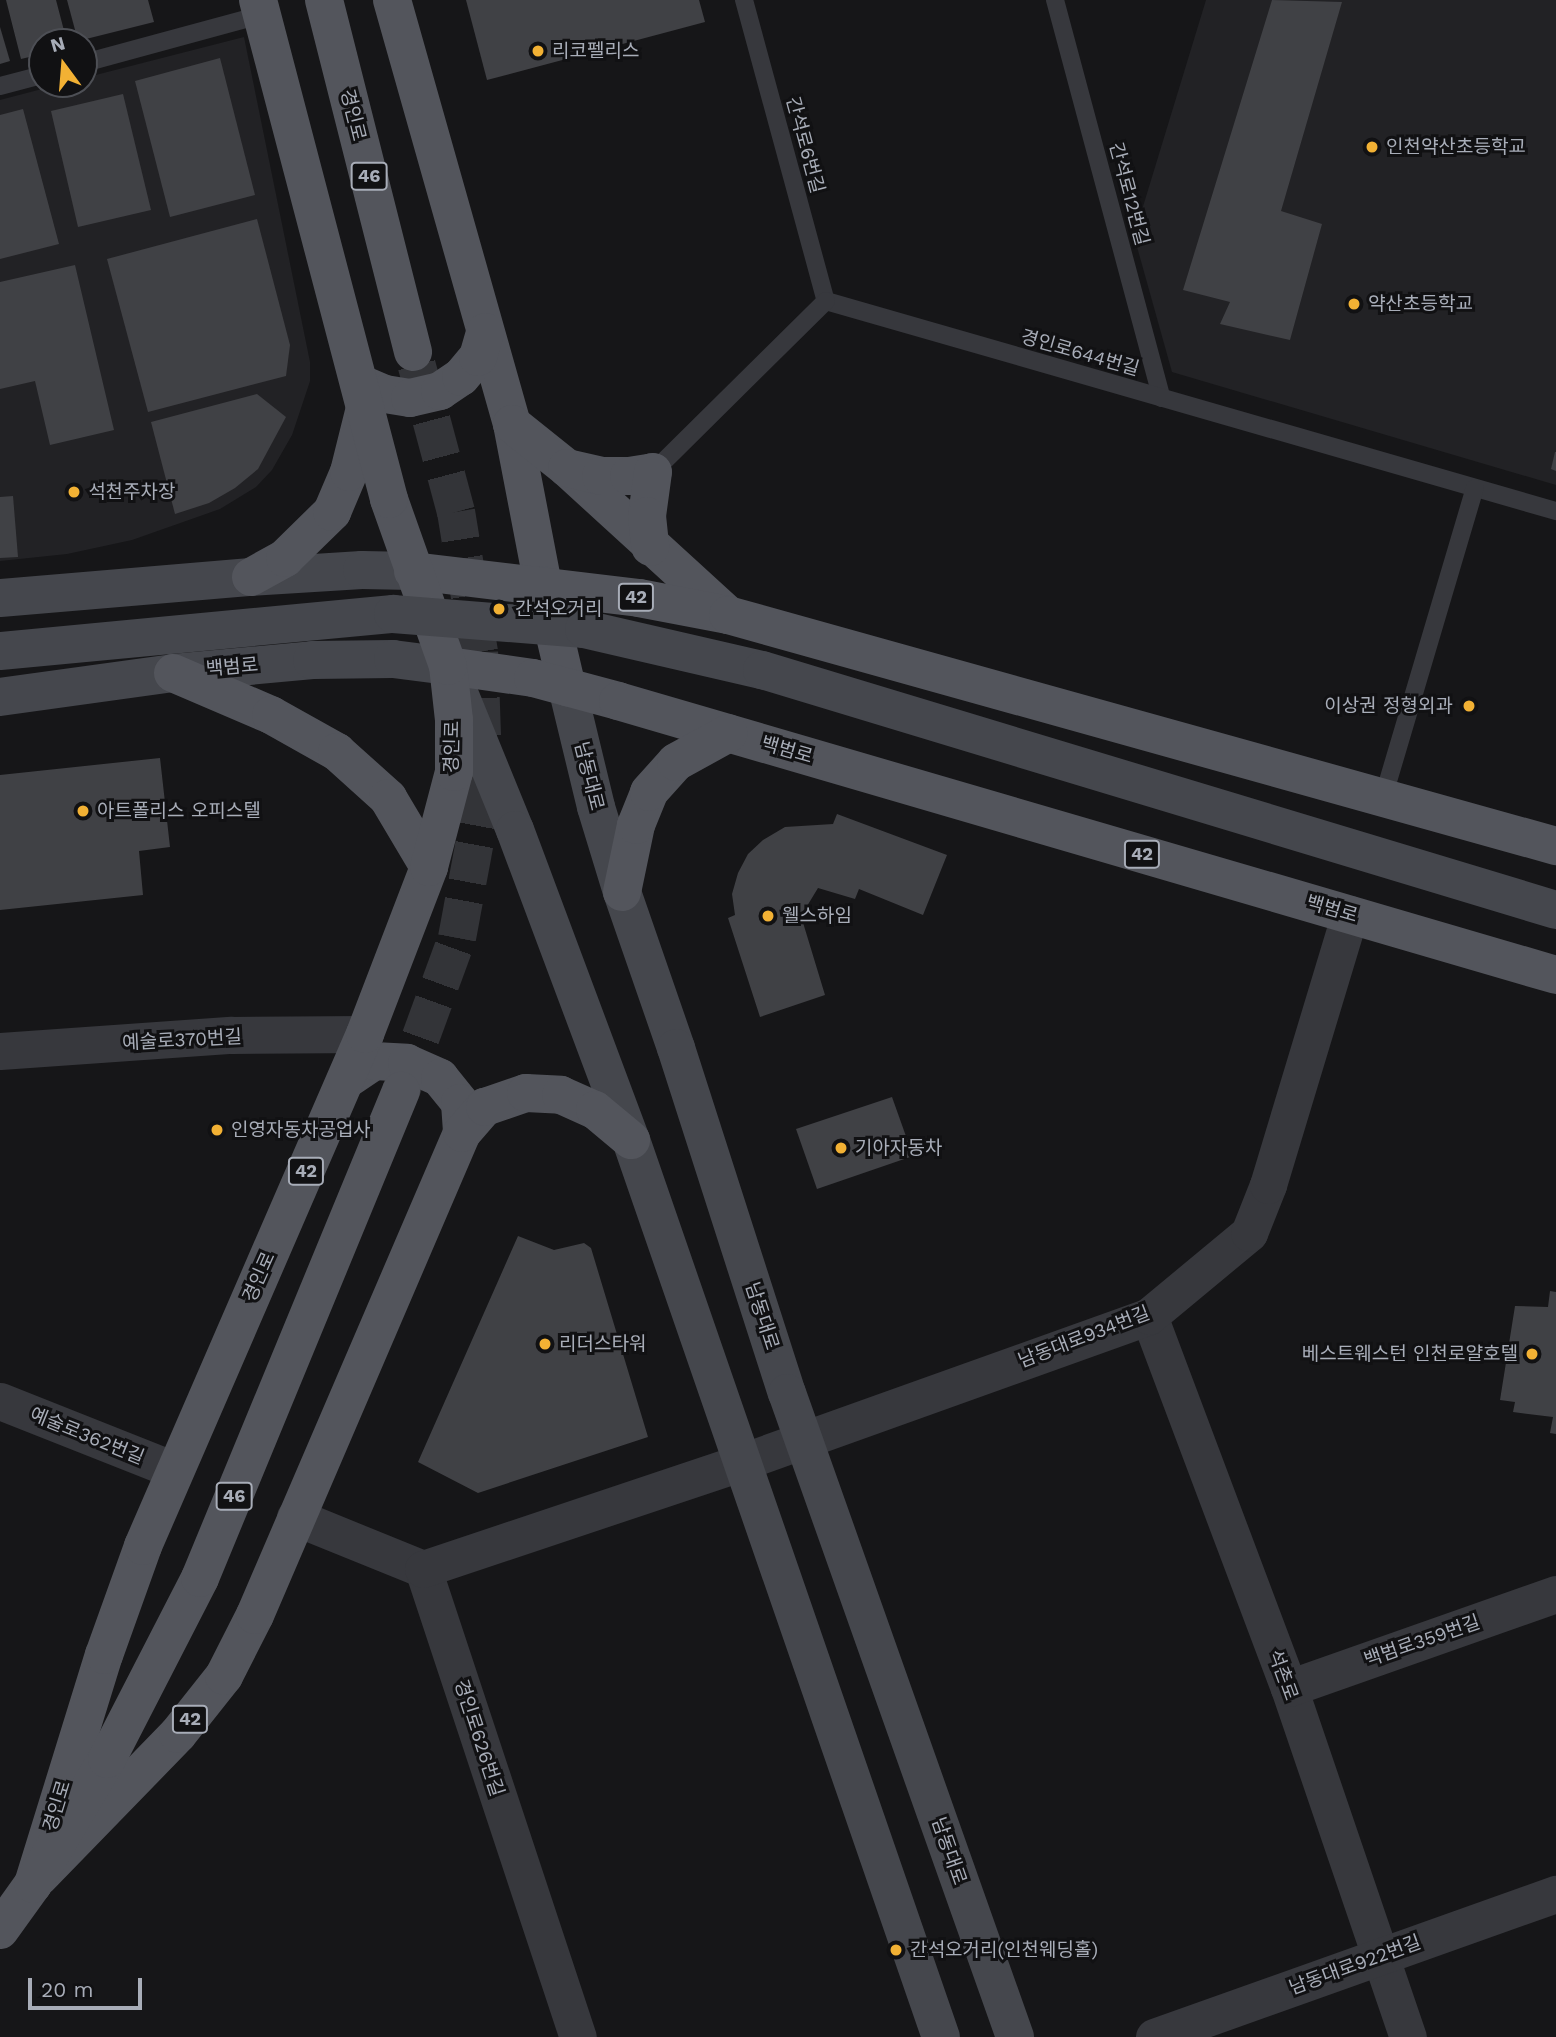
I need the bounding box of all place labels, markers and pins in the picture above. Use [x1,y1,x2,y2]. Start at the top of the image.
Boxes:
place label: 리코펠리스 [552,40,639,62]
marker: 리코펠리스 [530,43,546,59]
place label: 인천약산초등학교 [1386,136,1526,158]
marker: 인천약산초등학교 [1364,139,1380,155]
place label: 약산초등학교 [1368,293,1473,315]
marker: 약산초등학교 [1346,296,1362,312]
place label: 석천주차장 [88,481,175,503]
marker: 석천주차장 [66,484,82,500]
place label: 간석오거리 [515,598,602,620]
marker: 간석오거리 [489,599,509,619]
place label: 이상권 정형외과 [1324,695,1453,717]
marker: 이상권 정형외과 [1459,696,1479,716]
place label: 아트폴리스 오피스텔 [97,800,261,822]
marker: 아트폴리스 오피스텔 [75,803,91,819]
place label: 웰스하임 [782,905,852,927]
marker: 웰스하임 [760,908,776,924]
place label: 인영자동차공업사 [231,1119,371,1141]
marker: 인영자동차공업사 [209,1122,225,1138]
place label: 기아자동차 [855,1137,942,1159]
marker: 기아자동차 [833,1140,849,1156]
place label: 리더스타워 [559,1333,646,1355]
marker: 리더스타워 [537,1336,553,1352]
place label: 베스트웨스턴 인천로얄호텔 [1302,1343,1518,1365]
marker: 베스트웨스턴 인천로얄호텔 [1524,1346,1540,1362]
place label: 간석오거리(인천웨딩홀) [910,1939,1098,1961]
marker: 간석오거리(인천웨딩홀) [888,1942,904,1958]

